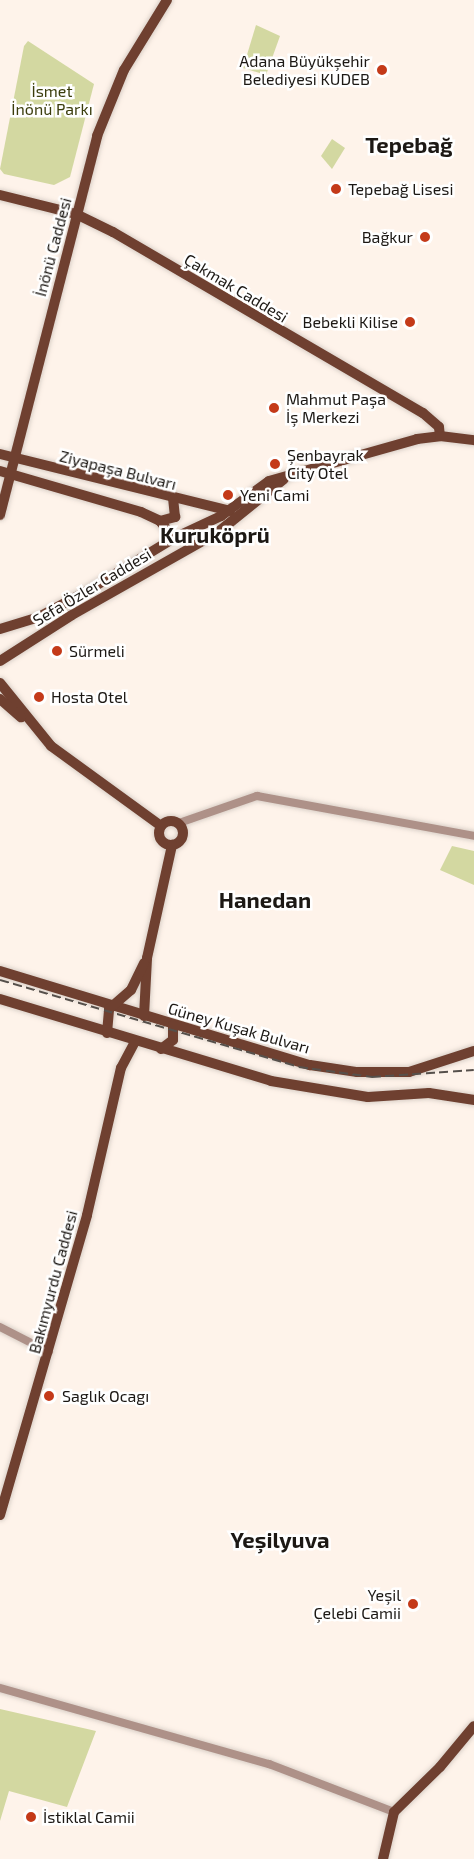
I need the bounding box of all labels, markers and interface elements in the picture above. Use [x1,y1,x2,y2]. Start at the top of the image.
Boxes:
place label: Adana Büyükşehir Belediyesi KUDEB [239,51,370,89]
marker: Adana Büyükşehir Belediyesi KUDEB [375,63,389,77]
park label: İsmet İnönü Parkı [11,81,93,119]
district label: Tepebağ [365,132,453,158]
place label: Tepebağ Lisesi [348,179,453,199]
marker: Tepebağ Lisesi [329,182,343,196]
street label: İnönü Caddesi [31,196,75,298]
place label: Bağkur [362,227,413,247]
marker: Bağkur [418,230,432,244]
street label: Çakmak Caddesi [181,250,291,326]
place label: Bebekli Kilise [302,312,398,332]
marker: Bebekli Kilise [403,315,417,329]
place label: Mahmut Paşa İş Merkezi [286,389,386,427]
marker: Mahmut Paşa İş Merkezi [267,401,281,415]
place label: Şenbayrak City Otel [287,445,364,483]
street label: Ziyapaşa Bulvarı [58,446,178,494]
marker: Şenbayrak City Otel [268,457,282,471]
place label: Yeni Cami [240,485,309,505]
marker: Yeni Cami [221,488,235,502]
district label: Kuruköprü [160,522,270,548]
street label: Sefa Özler Caddesi [29,544,155,630]
place label: Sürmeli [69,641,125,661]
marker: Sürmeli [50,644,64,658]
place label: Hosta Otel [51,687,127,707]
marker: Hosta Otel [32,690,46,704]
district label: Hanedan [219,887,311,913]
street label: Güney Kuşak Bulvarı [166,998,312,1058]
street label: Bakımyurdu Caddesi [25,1208,81,1356]
place label: Saglık Ocagı [62,1386,149,1406]
marker: Saglık Ocagı [40,1387,58,1405]
district label: Yeşilyuva [231,1527,329,1553]
place label: Yeşil Çelebi Camii [313,1585,401,1623]
marker: Yeşil Çelebi Camii [406,1597,420,1611]
place label: İstiklal Camii [43,1807,135,1827]
marker: İstiklal Camii [24,1810,38,1824]

